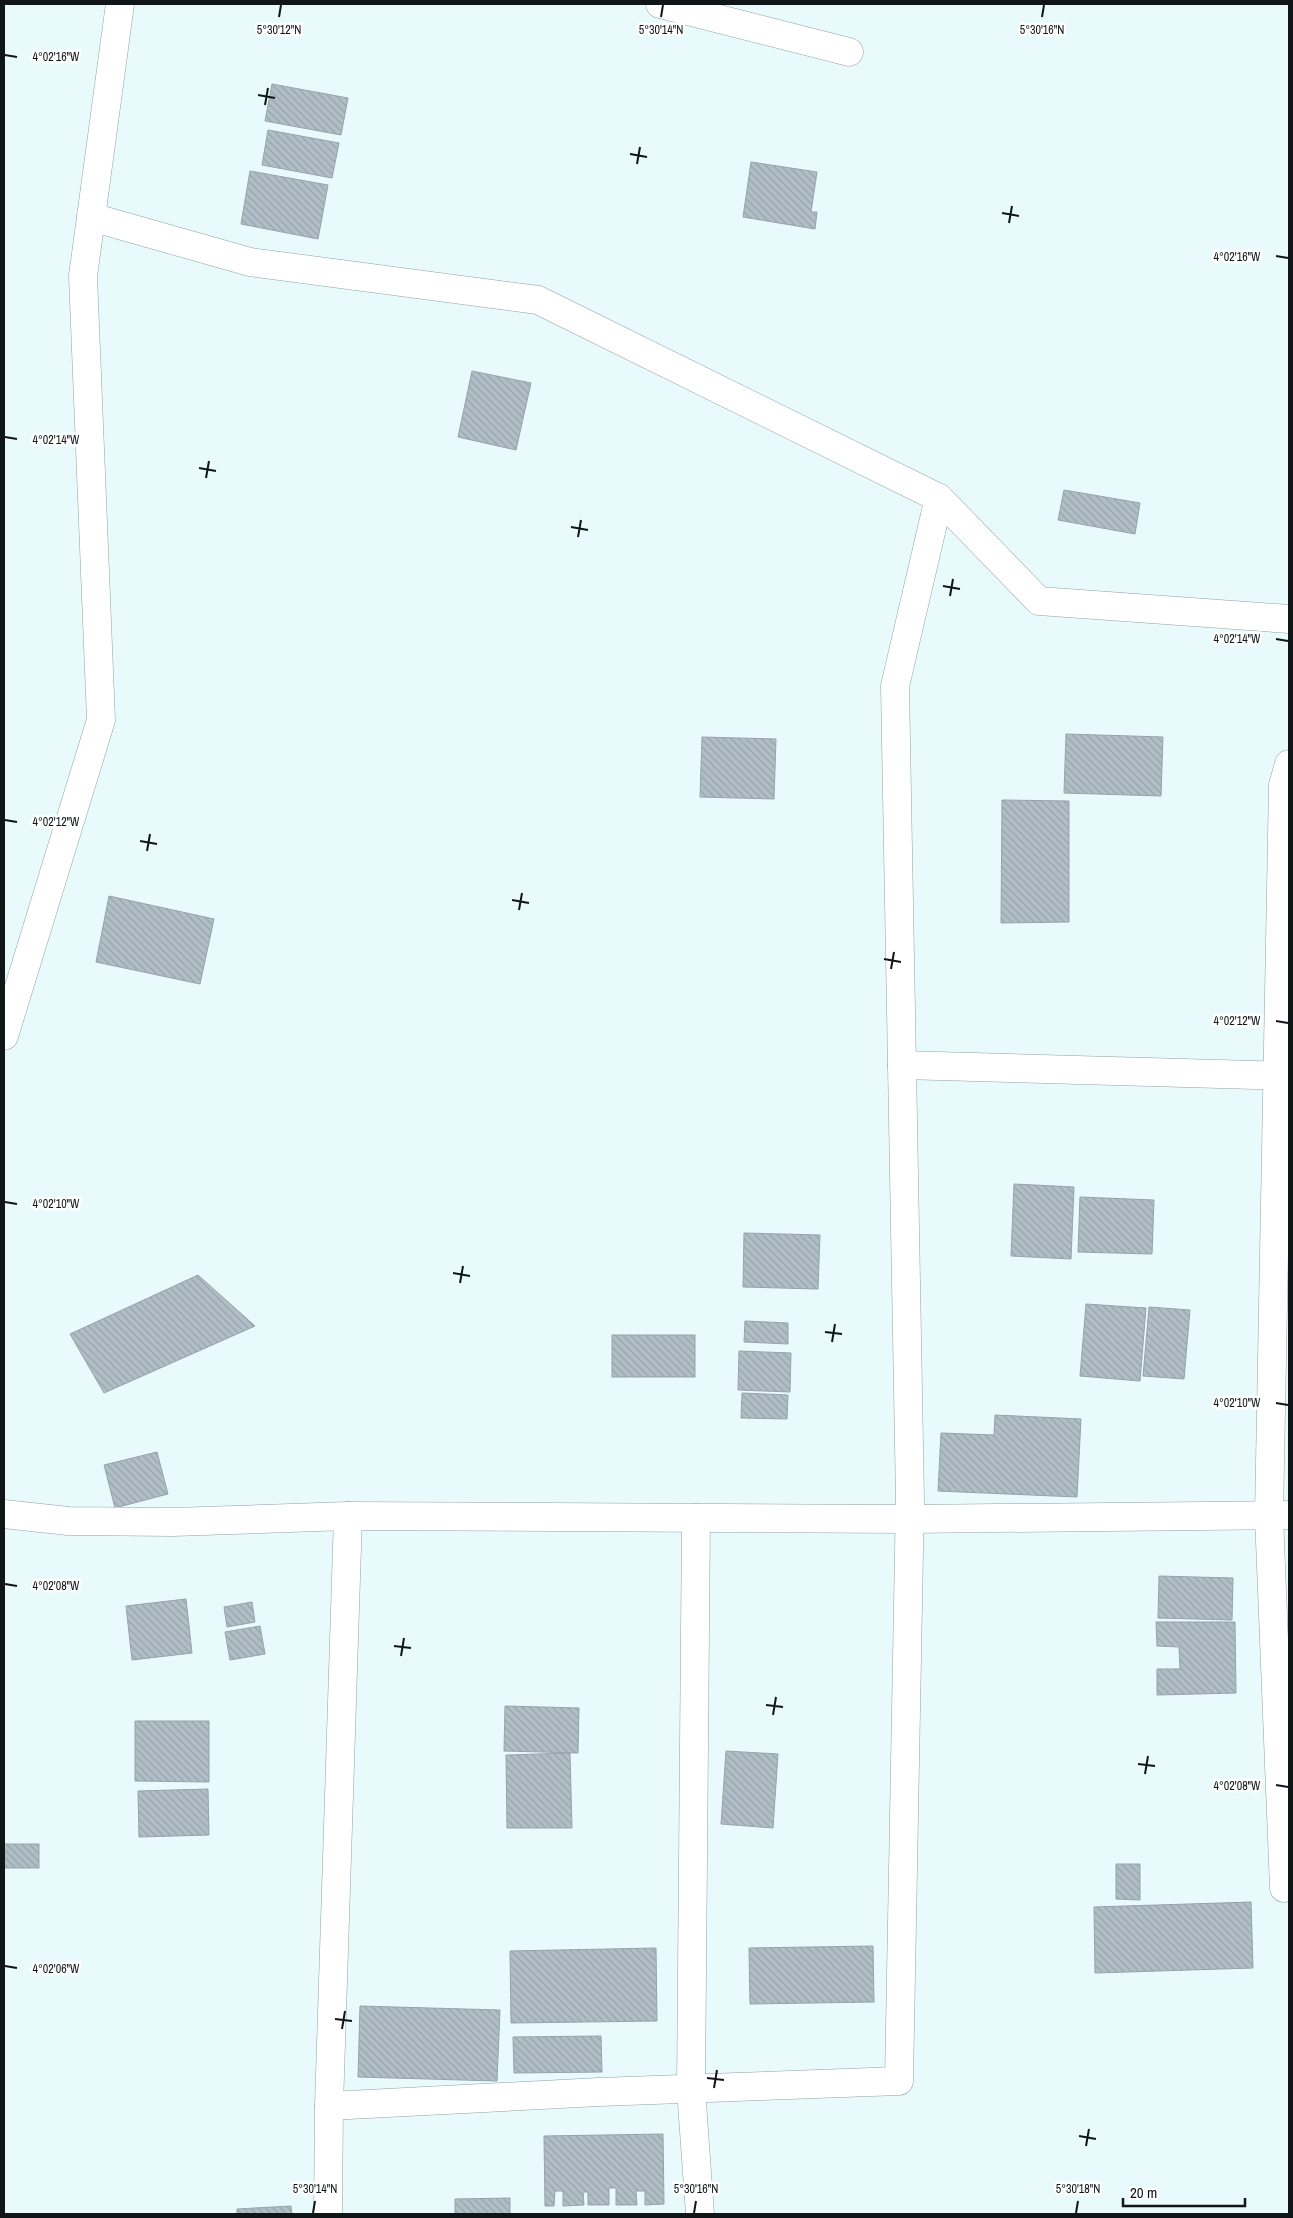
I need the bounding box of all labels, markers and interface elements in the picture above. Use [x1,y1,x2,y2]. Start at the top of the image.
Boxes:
text: 5°30'12"N [257,22,301,38]
text: 5°30'14"N [639,22,683,38]
text: 5°30'16"N [1020,22,1064,38]
text: 4°02'16"W [33,49,80,65]
text: 4°02'16"W [1214,249,1261,265]
text: 4°02'14"W [33,432,80,448]
text: 4°02'14"W [1214,631,1261,647]
text: 4°02'12"W [33,814,80,830]
text: 4°02'12"W [1214,1013,1261,1029]
text: 4°02'10"W [33,1196,80,1212]
text: 4°02'10"W [1214,1395,1261,1411]
text: 4°02'08"W [33,1578,80,1594]
text: 4°02'08"W [1214,1778,1261,1794]
text: 4°02'06"W [33,1961,80,1977]
scale bar [1123,2176,1246,2208]
text: 5°30'14"N [293,2181,337,2197]
text: 5°30'16"N [674,2181,718,2197]
text: 5°30'18"N [1056,2181,1100,2197]
text: 20 m [1130,2182,1157,2203]

